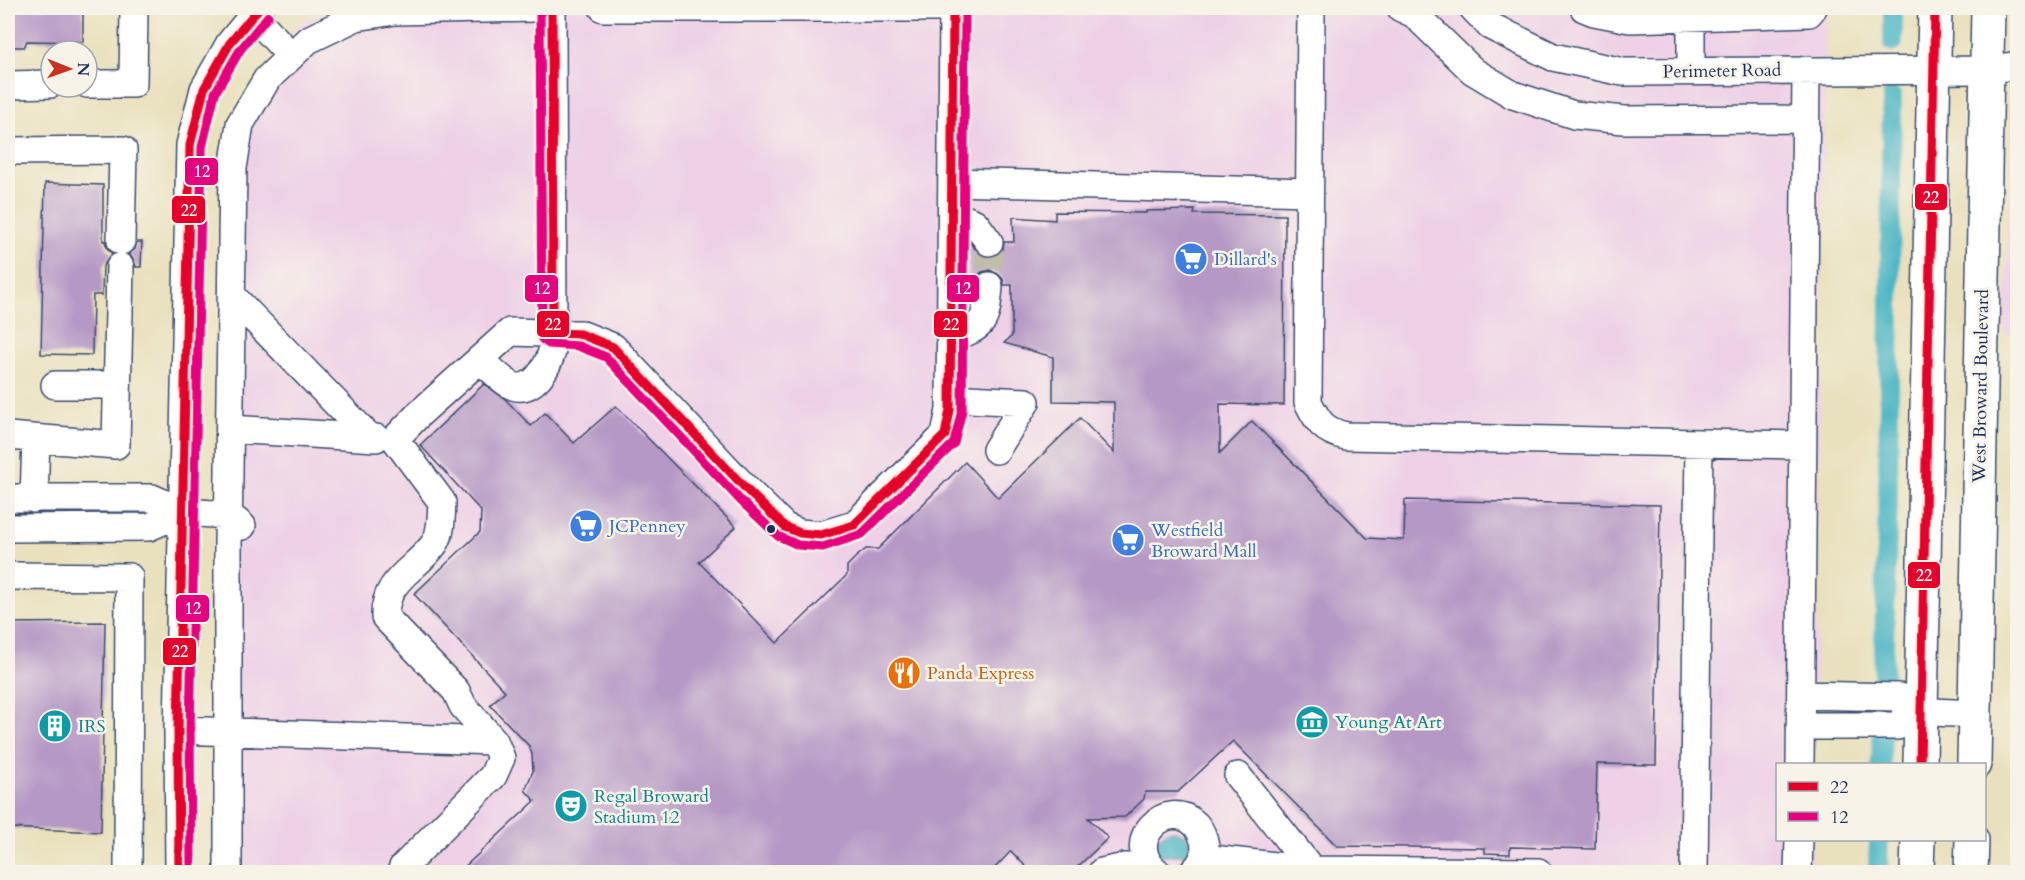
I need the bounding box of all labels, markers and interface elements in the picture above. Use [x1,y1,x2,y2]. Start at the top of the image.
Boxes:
north arrow [39,39,99,99]
street label: Perimeter Road [1662,57,1782,85]
text: N [72,62,94,76]
line badge: 12 [184,157,219,186]
text: 12 [194,161,210,183]
line badge: 22 [1914,183,1948,211]
text: 22 [1923,187,1939,209]
line badge: 22 [171,195,206,224]
text: 22 [181,200,197,222]
supermarket icon: Dillard's [1173,241,1209,277]
place label: Dillard's [1214,247,1277,272]
line badge: 12 [524,274,559,303]
line badge: 12 [946,274,980,303]
text: 12 [534,278,550,300]
text: 12 [955,278,971,300]
street label: West Broward Boulevard [1967,288,1995,484]
line badge: 22 [536,310,570,338]
line badge: 22 [933,310,968,338]
text: 22 [545,314,561,336]
text: 22 [943,314,959,336]
supermarket icon: JCPenney [568,508,604,544]
place label: JCPenney [606,514,686,539]
place label: Westfield Broward Mall [1150,518,1257,564]
supermarket icon: Westfield Broward Mall [1110,522,1146,558]
unlabelled marker [765,523,777,535]
line badge: 22 [1907,561,1941,589]
text: 22 [1916,565,1932,587]
line badge: 12 [175,594,210,623]
text: 12 [185,598,201,620]
line badge: 22 [162,637,197,666]
text: 22 [172,641,188,663]
restaurant icon: Panda Express [886,655,922,691]
place label: Panda Express [927,661,1034,686]
museum icon: Young At Art [1294,704,1330,740]
building icon: IRS [37,708,73,744]
place label: Young At Art [1335,710,1442,735]
place label: IRS [78,714,106,739]
legend [1776,763,1986,841]
text: 22 [1830,775,1848,800]
place label: Regal Broward Stadium 12 [594,784,709,830]
theatre icon: Regal Broward Stadium 12 [553,788,589,824]
text: 12 [1830,805,1848,830]

